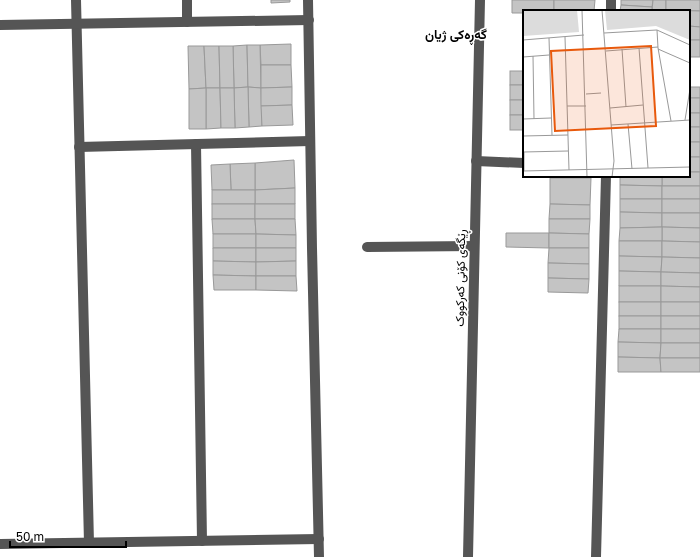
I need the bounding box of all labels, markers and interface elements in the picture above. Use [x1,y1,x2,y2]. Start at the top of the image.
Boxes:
inset map [523,10,690,177]
district label: گەڕەکی ژیان [425,26,487,45]
street label: ڕێگەی کۆنی کەرکووک [452,229,471,327]
scale bar [10,523,126,549]
text: 50 m [16,529,44,544]

